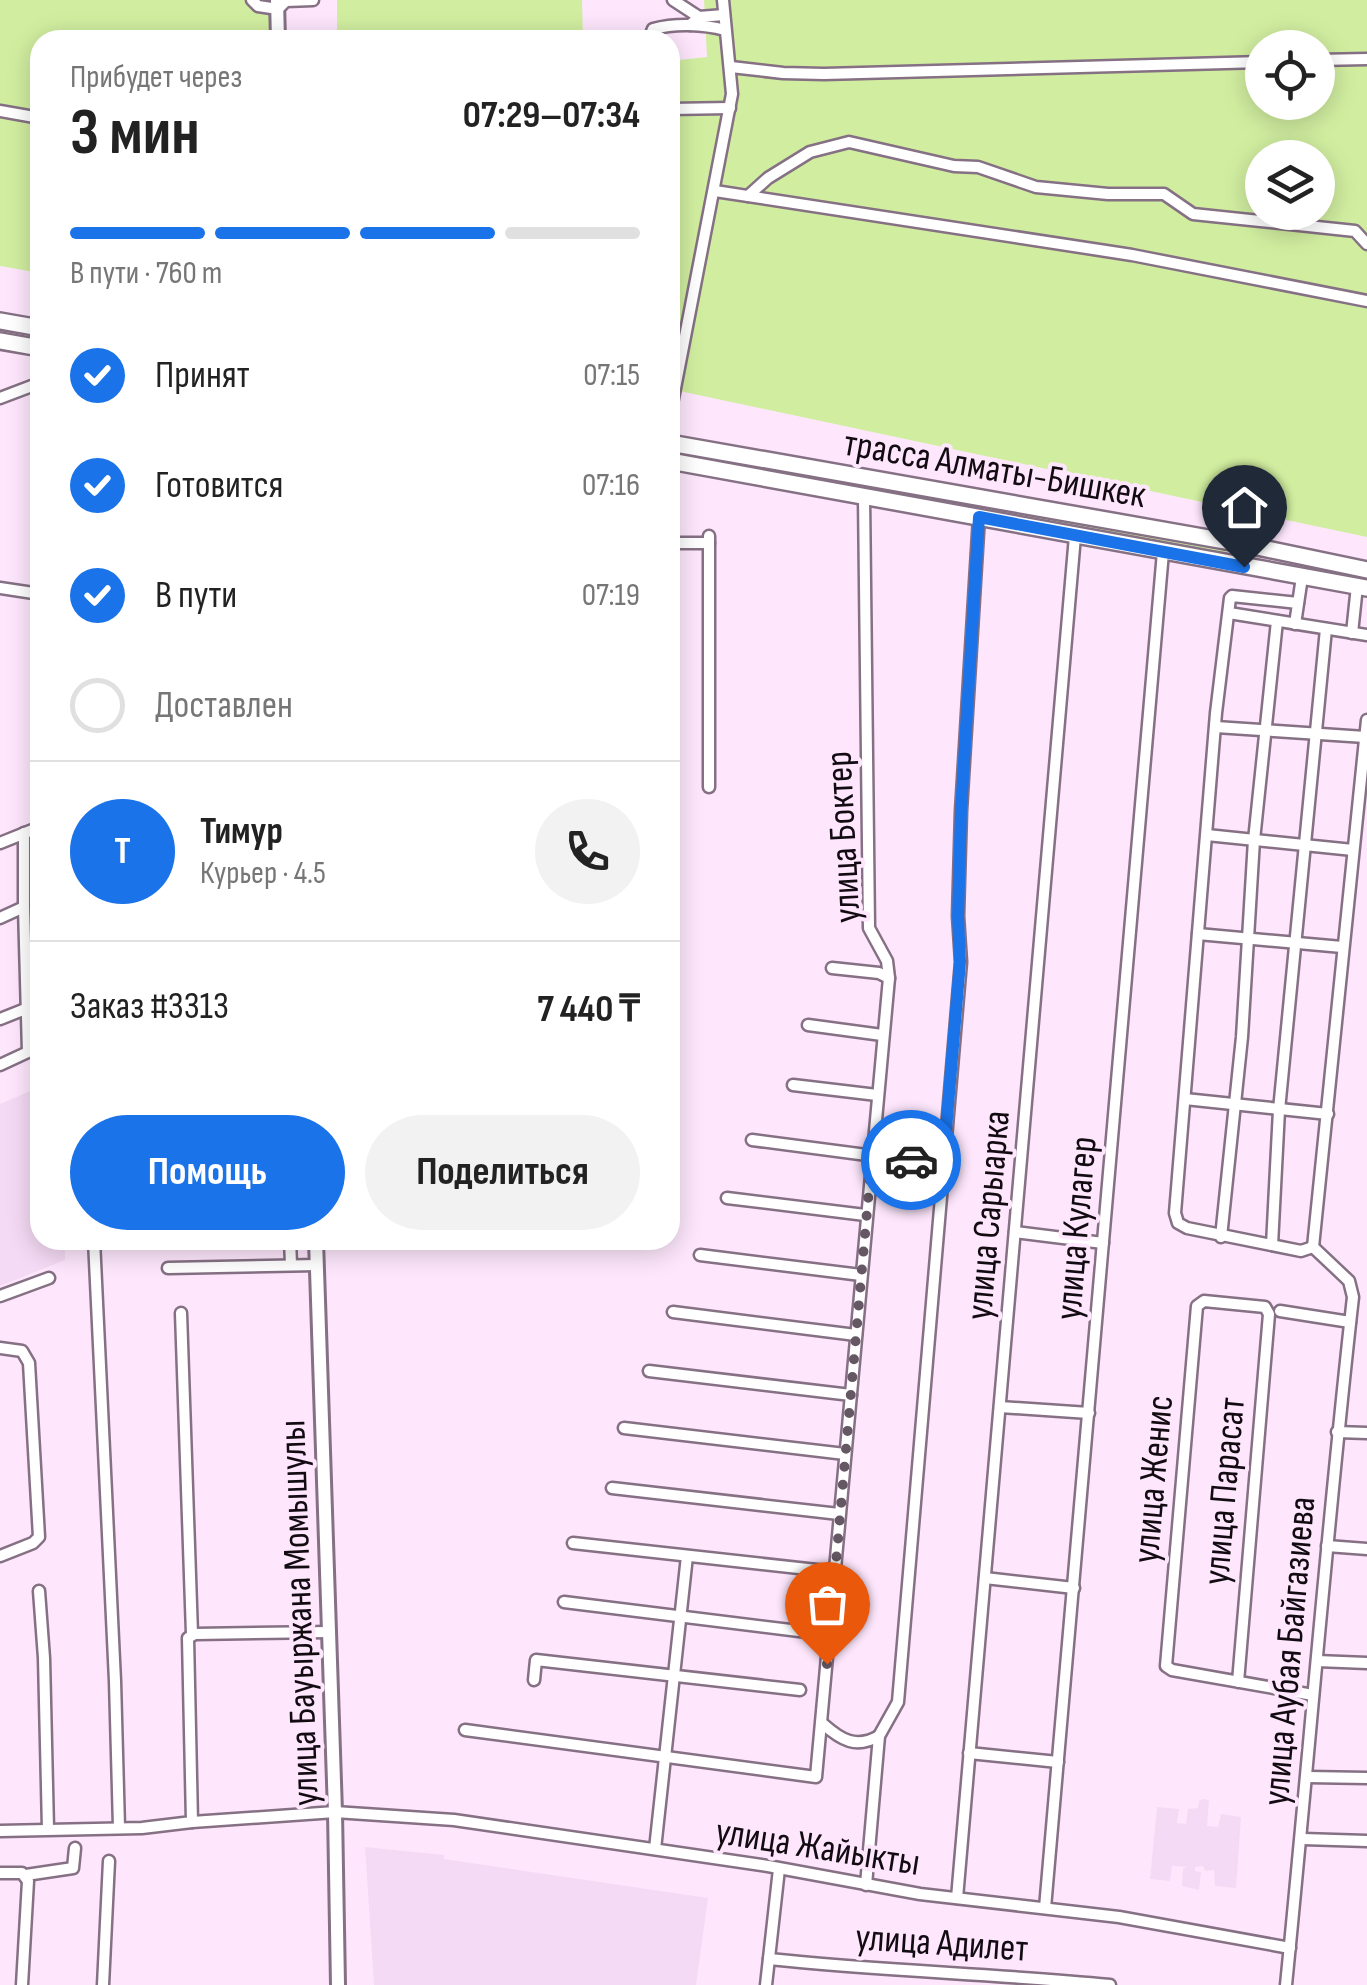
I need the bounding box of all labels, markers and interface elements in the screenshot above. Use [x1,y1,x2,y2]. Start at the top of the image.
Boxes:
map controls [1245,30,1335,230]
button: locate [1245,30,1335,120]
text: Прибудет через [70,58,242,97]
text: 07:29–07:34 [463,93,640,138]
text: 3 мин [70,95,200,173]
button: layers [1245,140,1335,230]
text: В пути · 760 m [70,254,222,293]
icon: check [70,348,125,403]
text: Принят [155,353,250,398]
text: 07:15 [583,356,640,395]
street label: трасса Алматы-Бишкек [840,421,1150,518]
icon: check [70,458,125,513]
text: Готовится [155,463,284,508]
pin [1202,465,1287,568]
text: 07:16 [582,466,640,505]
icon: home [1217,480,1272,535]
icon: check [70,568,125,623]
text: В пути [155,573,237,618]
text: 07:19 [582,576,640,615]
text: Доставлен [155,683,293,728]
street label: улица Боктер [817,750,870,924]
button: phone [535,799,640,904]
text: Тимур [200,809,283,854]
text: Т [114,829,131,874]
text: Курьер · 4.5 [200,854,326,893]
text: Заказ #3313 [70,984,229,1029]
text: 7 440 ₸ [537,987,640,1032]
street label: улица Сарыарка [957,1109,1020,1322]
courier [861,1110,961,1210]
button: Помощь [70,1115,345,1230]
button: Поделиться [365,1115,640,1230]
icon: car [884,1133,939,1188]
street label: улица Кулагер [1046,1135,1107,1322]
street label: улица Женис [1124,1393,1183,1565]
street label: улица Парасат [1194,1395,1255,1587]
street label: улица Бауыржана Момышулы [270,1419,329,1807]
street label: улица Аубая Байгазиева [1254,1495,1325,1808]
pin [785,1562,870,1665]
icon: bag [800,1577,855,1632]
street label: улица Жайыкты [713,1809,923,1886]
street label: улица Адилет [854,1915,1030,1972]

